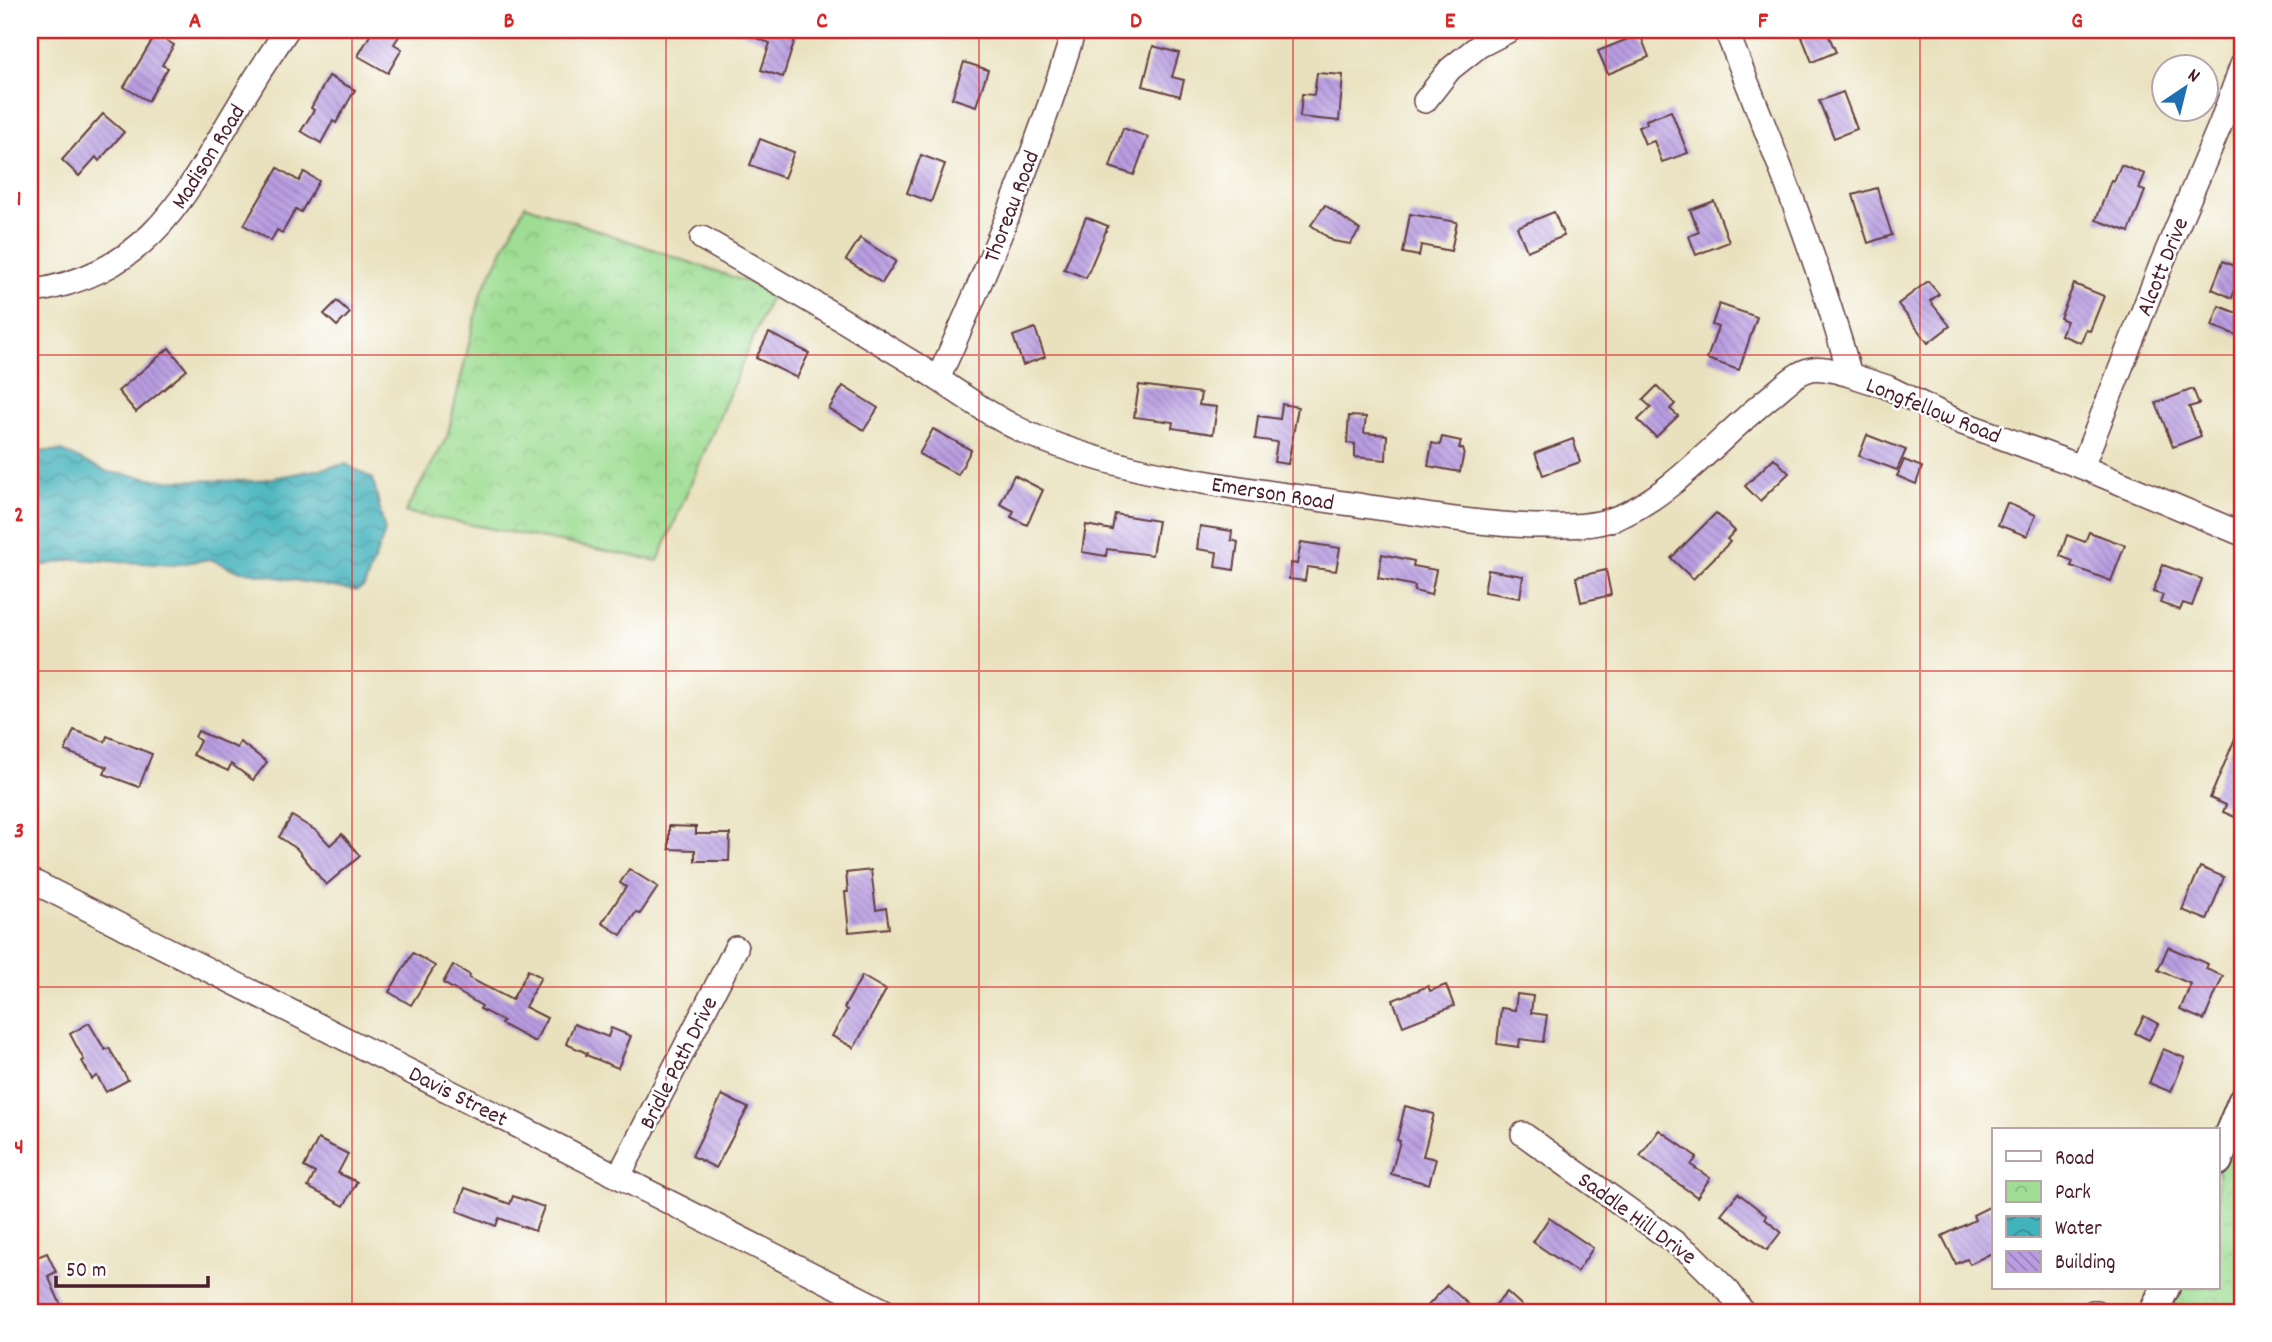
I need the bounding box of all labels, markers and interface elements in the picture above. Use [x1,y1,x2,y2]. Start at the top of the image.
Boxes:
text: A [189,6,201,39]
text: B [504,6,515,39]
text: C [816,6,828,39]
text: D [1130,6,1142,39]
text: E [1445,6,1456,39]
text: F [1758,6,1769,39]
text: G [2071,6,2083,39]
north arrow [2150,52,2220,122]
text: N [2181,63,2204,91]
street label: Madison Road [165,99,255,217]
street label: Thoreau Road [977,146,1050,268]
text: 1 [16,184,22,217]
street label: Alcott Drive [2129,213,2199,322]
street label: Longfellow Road [1860,370,2005,454]
street label: Emerson Road [1209,469,1336,521]
text: 2 [14,500,24,533]
text: 3 [14,816,24,849]
street label: Bridle Path Drive [632,991,728,1136]
street label: Davis Street [402,1059,513,1137]
legend [1992,1128,2220,1290]
text: 4 [14,1132,24,1165]
text: Road [2055,1145,2094,1175]
street label: Saddle Hill Drive [1570,1165,1702,1274]
text: Park [2055,1179,2091,1209]
text: Water [2055,1215,2102,1245]
scale bar [56,1244,208,1288]
text: Building [2055,1249,2115,1279]
text: 50 m [66,1257,106,1287]

